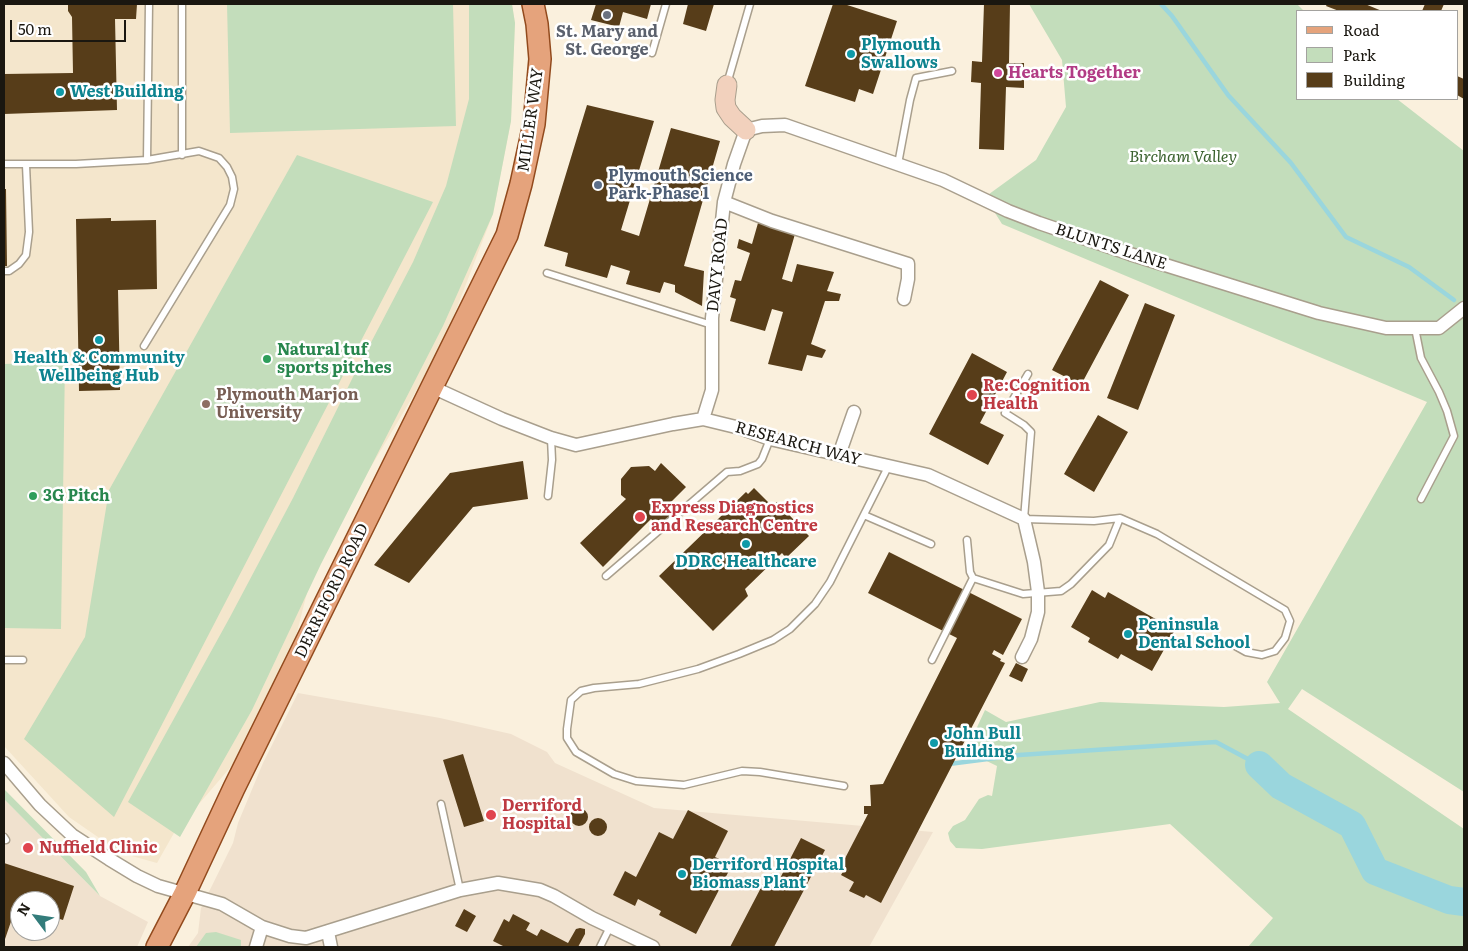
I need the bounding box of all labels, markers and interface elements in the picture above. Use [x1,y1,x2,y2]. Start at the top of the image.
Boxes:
marker: St. Mary and St. George [601,9,613,21]
scale bar [12,10,129,42]
legend [1296,10,1458,100]
text: 50 m [18,17,52,40]
text: Road [1343,18,1379,41]
place label: St. Mary and St. George [556,22,658,60]
place label: Plymouth Swallows [861,35,941,73]
text: Park [1343,43,1376,66]
marker: Plymouth Swallows [845,48,857,60]
place label: Hearts Together [1008,63,1141,83]
street label: MILLER WAY [514,67,548,173]
marker: Hearts Together [992,67,1004,79]
text: Building [1343,68,1405,91]
place label: West Building [70,82,184,102]
marker: West Building [54,86,66,98]
park label: Bircham Valley [1129,147,1237,167]
place label: Plymouth Science Park-Phase 1 [608,166,753,204]
marker: Plymouth Science Park-Phase 1 [592,179,604,191]
street label: DAVY ROAD [704,217,732,313]
street label: BLUNTS LANE [1053,220,1169,274]
marker: Health & Community Wellbeing Hub [93,334,105,346]
place label: Natural tuf sports pitches [277,340,391,378]
place label: Health & Community Wellbeing Hub [13,348,185,386]
marker: Natural tuf sports pitches [261,353,273,365]
place label: Re:Cognition Health [983,376,1090,414]
place label: Plymouth Marjon University [216,385,359,423]
marker: Re:Cognition Health [965,388,979,402]
marker: Plymouth Marjon University [200,398,212,410]
street label: RESEARCH WAY [733,418,863,470]
place label: 3G Pitch [43,486,110,506]
marker: 3G Pitch [27,490,39,502]
place label: Express Diagnostics and Research Centre [651,498,818,536]
marker: Express Diagnostics and Research Centre [633,510,647,524]
street label: DERRIFORD ROAD [291,521,373,661]
marker: DDRC Healthcare [740,538,752,550]
place label: DDRC Healthcare [675,552,817,572]
place label: Peninsula Dental School [1138,615,1250,653]
marker: Peninsula Dental School [1122,628,1134,640]
place label: John Bull Building [944,724,1021,762]
marker: John Bull Building [928,737,940,749]
place label: Derriford Hospital [502,796,582,834]
marker: Derriford Hospital [484,808,498,822]
place label: Nuffield Clinic [39,838,157,858]
marker: Nuffield Clinic [21,841,35,855]
place label: Derriford Hospital Biomass Plant [692,855,844,893]
marker: Derriford Hospital Biomass Plant [676,868,688,880]
north arrow [10,891,60,941]
text: N [11,899,35,919]

